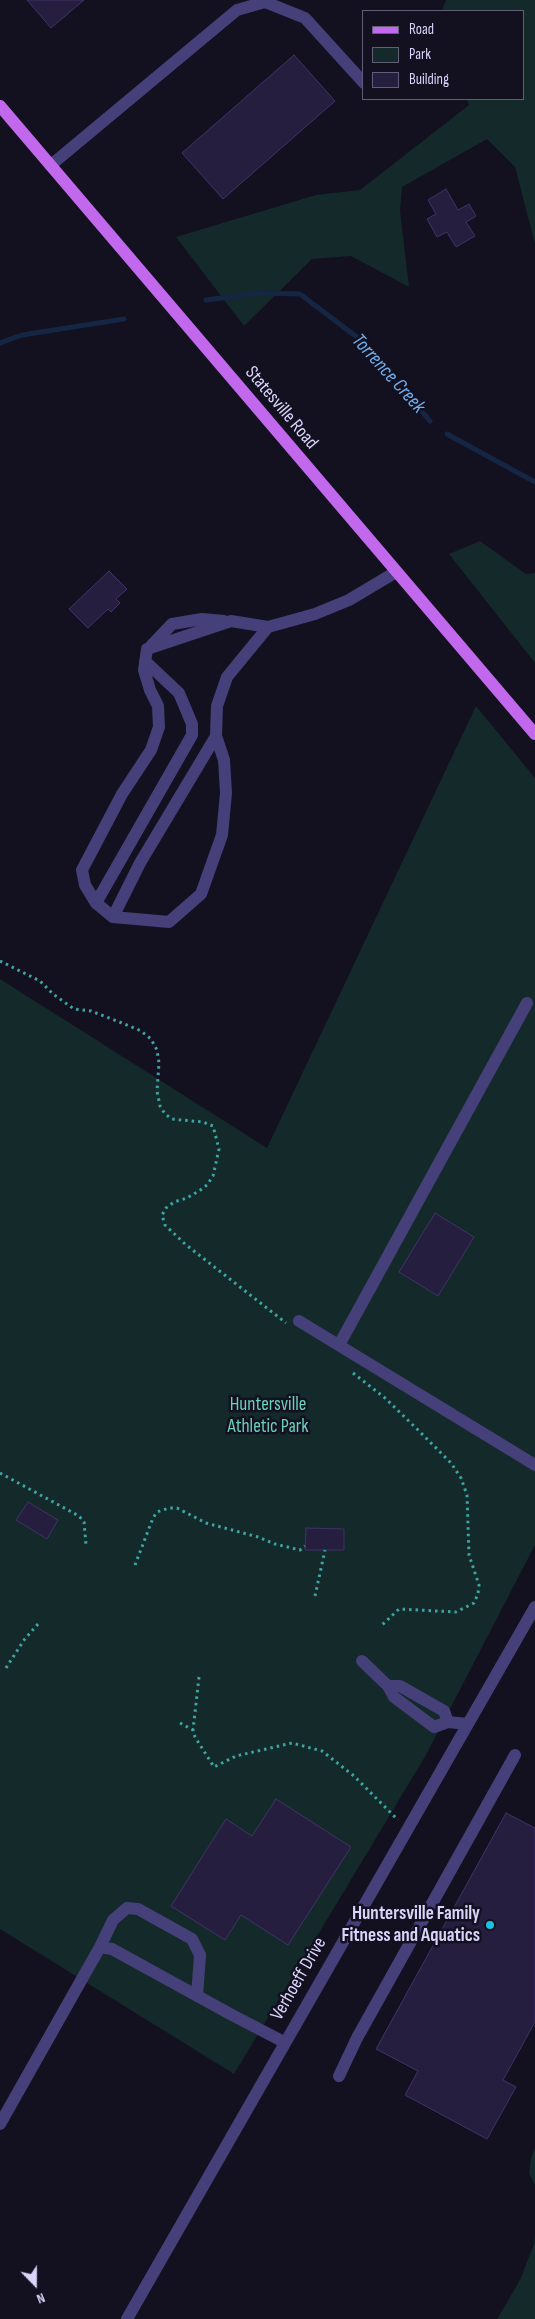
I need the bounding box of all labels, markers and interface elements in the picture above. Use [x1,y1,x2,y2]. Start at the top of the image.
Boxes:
legend [362,10,525,100]
text: Road [409,20,434,39]
text: Park [409,45,431,64]
text: Building [409,70,449,89]
water label: Torrence Creek [346,329,430,419]
street label: Statesville Road [240,362,322,454]
park label: Huntersville Athletic Park [228,1394,308,1438]
place label: Huntersville Family Fitness and Aquatics [341,1903,480,1947]
marker: Huntersville Family Fitness and Aquatics [484,1919,496,1931]
street label: Verhoeff Drive [266,1934,332,2024]
north arrow [10,2259,60,2309]
text: N [34,2289,47,2308]

